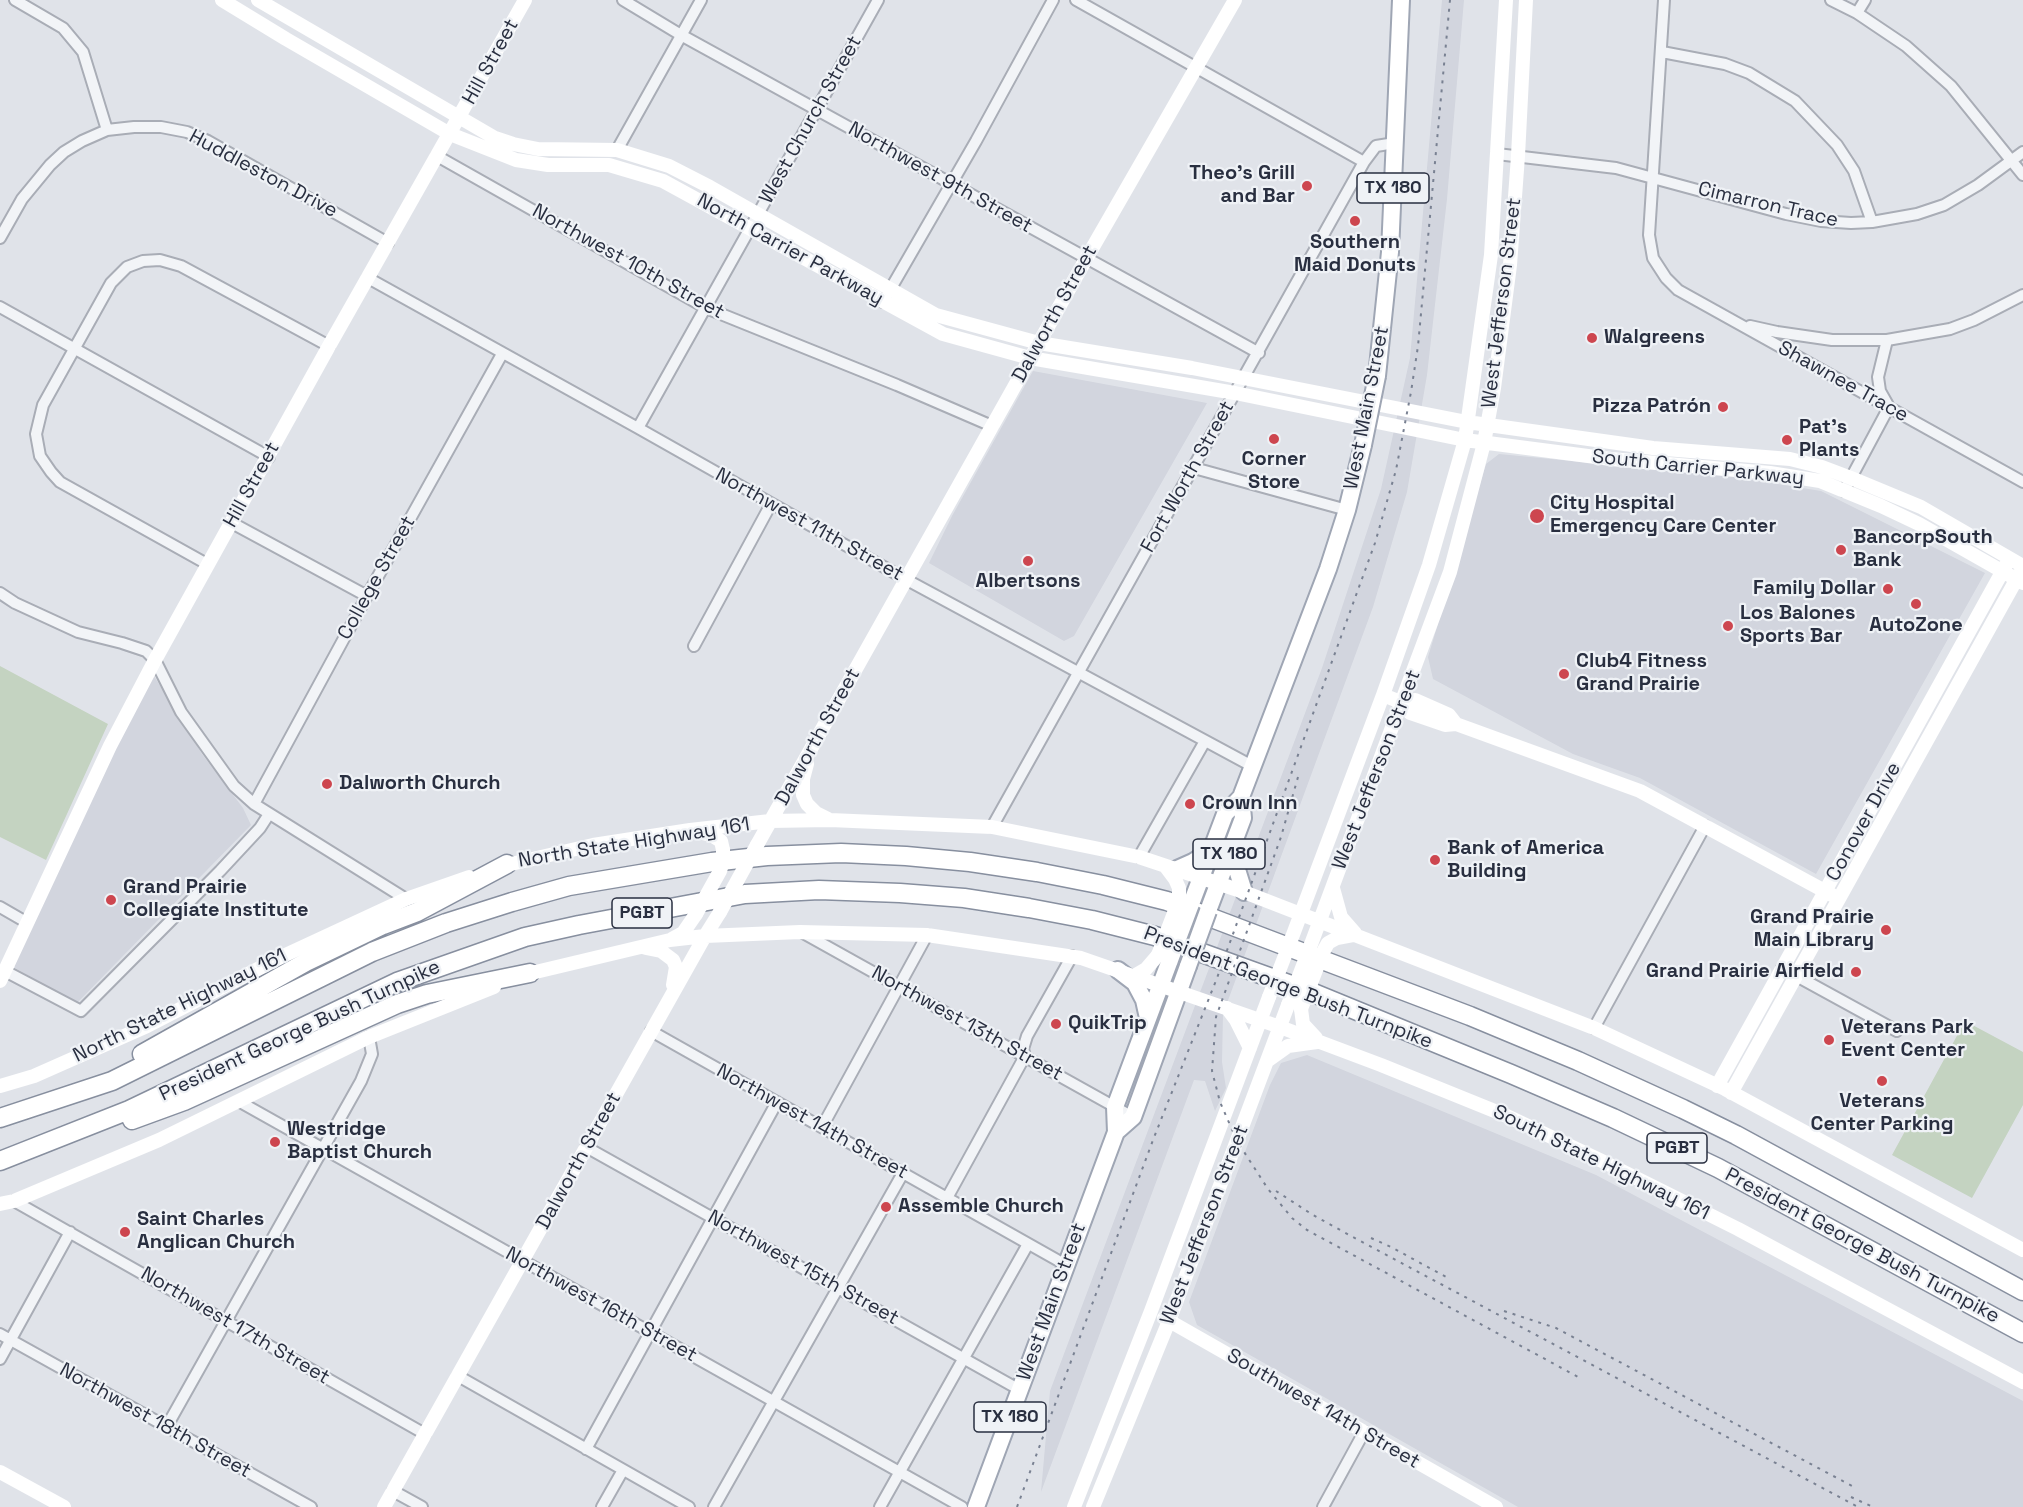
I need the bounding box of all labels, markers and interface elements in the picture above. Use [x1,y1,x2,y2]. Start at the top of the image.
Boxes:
street label: Hill Street [458,15,524,109]
street label: West Church Street [755,32,867,208]
street label: Northwest 9th Street [844,117,1036,239]
street label: Huddleston Drive [185,125,341,223]
place label: Theo's Grill and Bar [1189,162,1295,209]
road number: TX 180 [1357,173,1429,203]
street label: Cimarron Trace [1695,177,1841,233]
marker: Theo's Grill and Bar [1300,179,1314,193]
street label: North Carrier Parkway [693,189,887,311]
street label: West Jefferson Street [1477,196,1527,410]
street label: Northwest 10th Street [528,199,728,325]
marker: Southern Maid Donuts [1348,214,1362,228]
place label: Southern Maid Donuts [1294,231,1416,278]
street label: Dalworth Street [1007,241,1103,387]
street label: West Main Street [1339,324,1395,492]
place label: Walgreens [1604,326,1705,350]
marker: Walgreens [1585,331,1599,345]
street label: Shawnee Trace [1774,336,1912,428]
place label: Pizza Patrón [1592,395,1711,419]
street label: Fort Worth Street [1136,397,1240,557]
marker: Pizza Patrón [1716,400,1730,414]
place label: Pat's Plants [1799,416,1860,463]
marker: Corner Store [1267,432,1281,446]
marker: Pat's Plants [1780,433,1794,447]
street label: Hill Street [219,438,285,532]
street label: South Carrier Parkway [1591,445,1805,491]
place label: Corner Store [1242,448,1306,495]
street label: Northwest 11th Street [711,463,907,587]
place label: City Hospital Emergency Care Center [1550,492,1776,539]
marker: City Hospital Emergency Care Center [1528,507,1546,525]
street label: College Street [333,512,421,644]
place label: BancorpSouth Bank [1853,526,1993,573]
marker: BancorpSouth Bank [1834,543,1848,557]
marker: Albertsons [1021,554,1035,568]
place label: Albertsons [976,570,1080,594]
place label: Family Dollar [1753,577,1876,601]
marker: Family Dollar [1881,582,1895,596]
marker: AutoZone [1909,597,1923,611]
place label: Los Balones Sports Bar [1740,602,1855,649]
place label: AutoZone [1869,614,1963,638]
marker: Los Balones Sports Bar [1721,619,1735,633]
place label: Club4 Fitness Grand Prairie [1576,650,1707,697]
street label: Dalworth Street [770,664,866,810]
street label: West Jefferson Street [1328,667,1426,873]
marker: Club4 Fitness Grand Prairie [1557,667,1571,681]
street label: Conover Drive [1821,758,1907,886]
place label: Dalworth Church [339,772,500,796]
marker: Dalworth Church [320,777,334,791]
place label: Crown Inn [1202,792,1298,816]
marker: Crown Inn [1183,797,1197,811]
street label: North State Highway 161 [516,813,752,873]
place label: Bank of America Building [1447,837,1604,884]
road number: TX 180 [1193,839,1265,869]
marker: Bank of America Building [1428,853,1442,867]
place label: Grand Prairie Collegiate Institute [123,876,309,923]
marker: Grand Prairie Collegiate Institute [104,893,118,907]
road number: PGBT [612,898,672,928]
place label: Grand Prairie Main Library [1750,906,1874,953]
street label: President George Bush Turnpike [1140,922,1436,1054]
marker: Grand Prairie Main Library [1879,923,1893,937]
street label: North State Highway 161 [69,944,291,1068]
street label: President George Bush Turnpike [156,955,444,1107]
place label: Grand Prairie Airfield [1646,960,1844,984]
street label: Northwest 13th Street [867,961,1067,1087]
marker: Grand Prairie Airfield [1849,965,1863,979]
place label: QuikTrip [1068,1012,1147,1036]
place label: Veterans Park Event Center [1841,1016,1974,1063]
marker: QuikTrip [1049,1017,1063,1031]
marker: Veterans Park Event Center [1822,1033,1836,1047]
street label: Northwest 14th Street [712,1059,912,1185]
marker: Veterans Center Parking [1875,1074,1889,1088]
street label: Dalworth Street [531,1088,627,1234]
place label: Veterans Center Parking [1811,1090,1953,1137]
street label: South State Highway 161 [1489,1100,1713,1226]
place label: Westridge Baptist Church [287,1118,432,1165]
street label: West Jefferson Street [1156,1122,1254,1328]
road number: PGBT [1647,1133,1707,1163]
marker: Westridge Baptist Church [268,1135,282,1149]
street label: President George Bush Turnpike [1721,1163,2003,1329]
place label: Assemble Church [898,1195,1064,1219]
marker: Assemble Church [879,1200,893,1214]
street label: Northwest 15th Street [703,1205,903,1331]
place label: Saint Charles Anglican Church [137,1208,295,1255]
street label: West Main Street [1012,1220,1092,1384]
marker: Saint Charles Anglican Church [118,1225,132,1239]
street label: Northwest 16th Street [501,1242,701,1368]
street label: Northwest 17th Street [136,1262,334,1390]
street label: Southwest 14th Street [1222,1344,1424,1474]
street label: Northwest 18th Street [55,1358,255,1484]
road number: TX 180 [974,1402,1046,1432]

